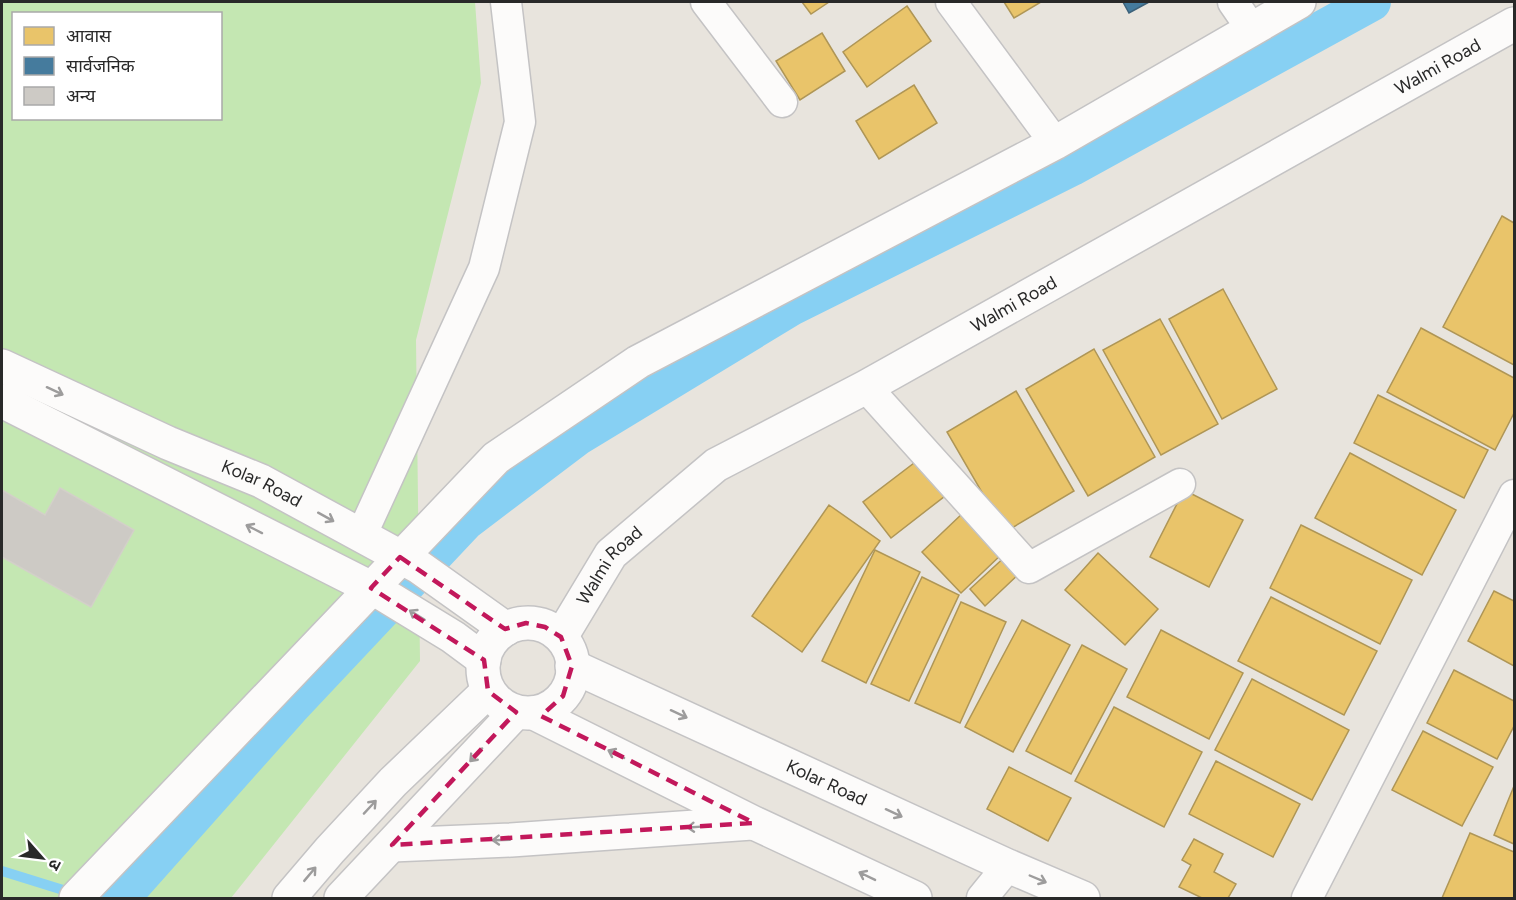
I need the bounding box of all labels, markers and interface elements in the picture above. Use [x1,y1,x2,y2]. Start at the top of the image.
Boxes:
legend [12,12,222,120]
text: आवास [66,25,112,47]
street label: Walmi Road [1391,34,1485,100]
text: सार्वजनिक [66,55,136,77]
text: अन्य [66,85,96,107]
street label: Walmi Road [967,271,1061,337]
one-way arrow [45,385,63,397]
street label: Kolar Road [218,455,306,512]
one-way arrow [317,512,335,523]
street label: Walmi Road [572,521,647,609]
one-way arrow [245,523,263,534]
one-way arrow [409,609,426,621]
one-way arrow [669,708,687,720]
one-way arrow [470,747,484,762]
one-way arrow [608,748,626,759]
street label: Kolar Road [783,755,870,811]
one-way arrow [363,800,377,815]
one-way arrow [884,808,902,820]
one-way arrow [686,822,706,833]
north arrow [12,828,72,888]
one-way arrow [492,835,512,846]
text: उ [44,856,65,874]
one-way arrow [303,867,317,882]
one-way arrow [859,869,877,881]
one-way arrow [1028,874,1046,885]

